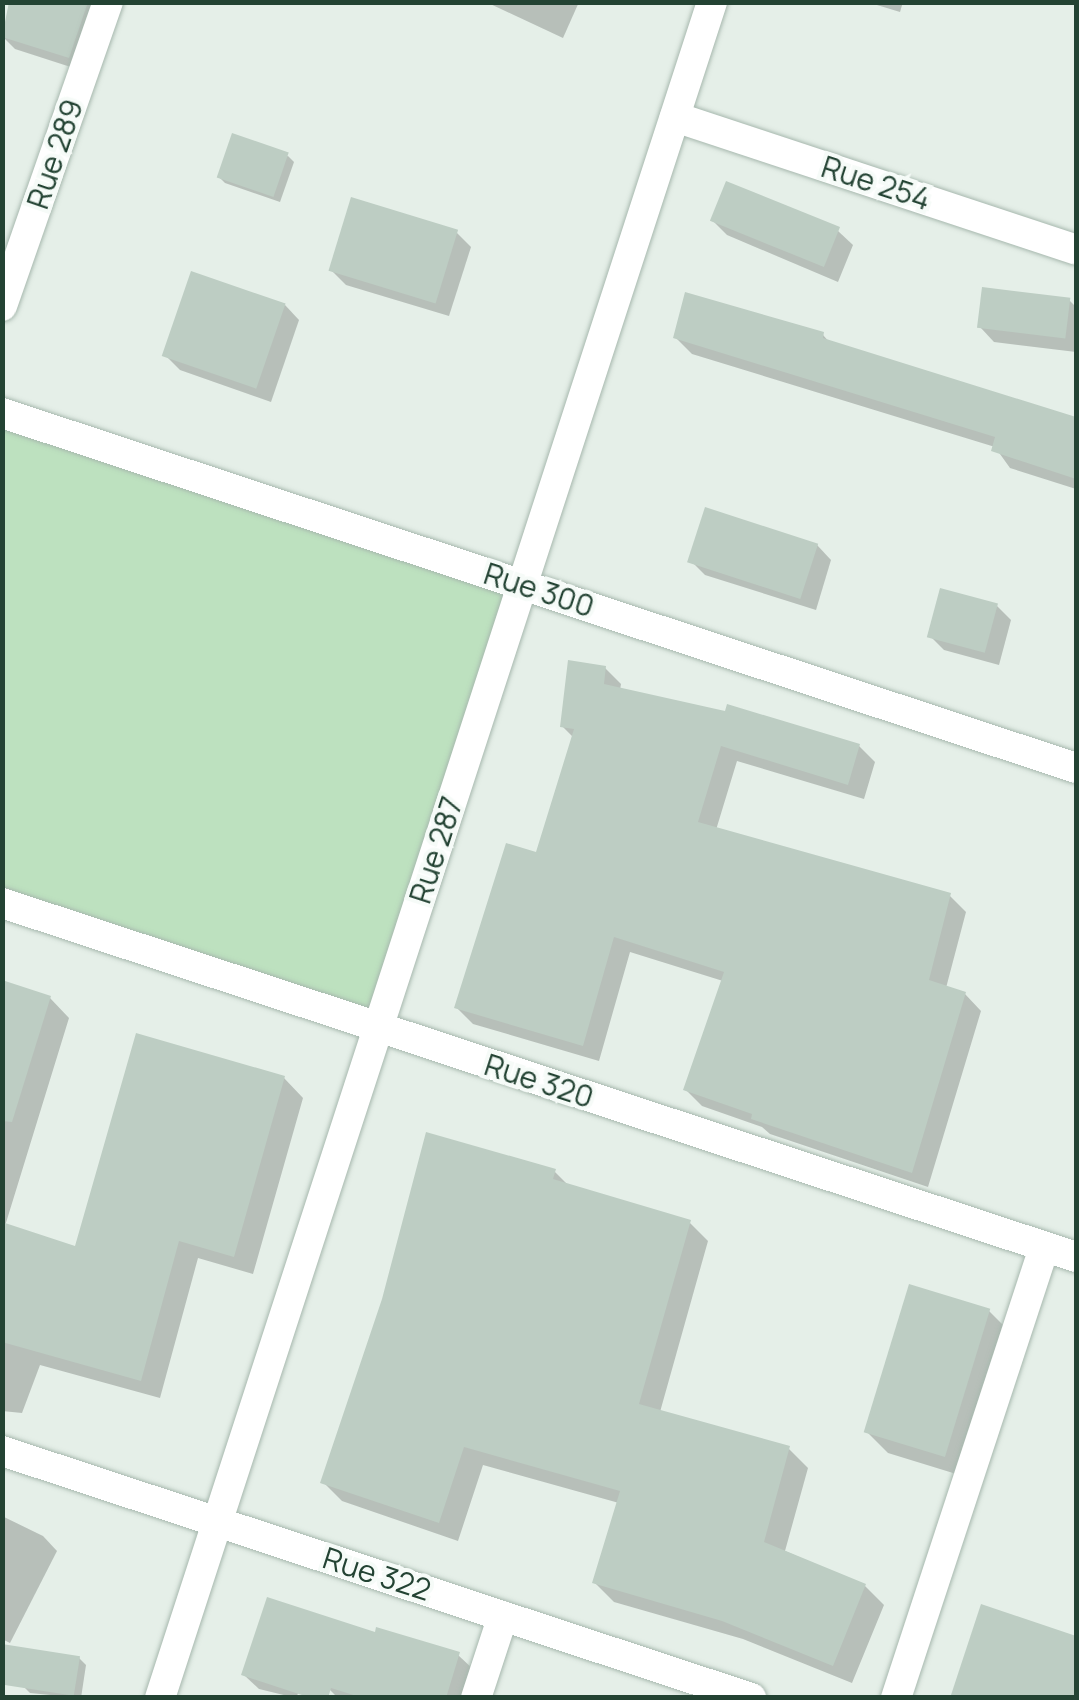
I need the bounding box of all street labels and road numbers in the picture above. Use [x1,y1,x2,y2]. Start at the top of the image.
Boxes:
street label: Rue 289 [20,95,90,213]
street label: Rue 254 [817,149,935,217]
street label: Rue 300 [479,555,599,625]
street label: Rue 287 [402,792,470,908]
street label: Rue 320 [480,1047,598,1115]
street label: Rue 322 [319,1540,435,1608]

